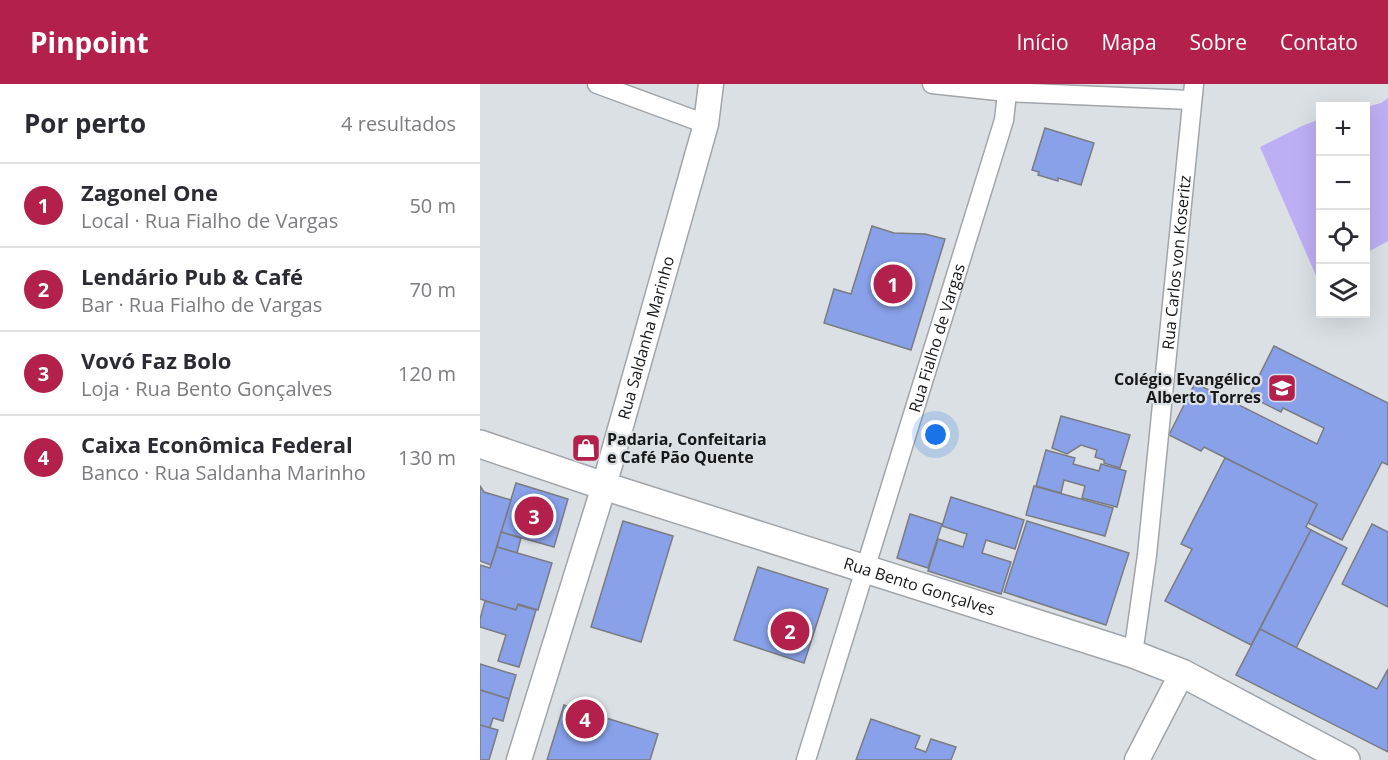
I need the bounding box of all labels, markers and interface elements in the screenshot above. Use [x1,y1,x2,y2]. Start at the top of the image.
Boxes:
text: Pinpoint [30,23,149,61]
text: Início [1016,28,1069,56]
text: Mapa [1102,28,1157,56]
text: Sobre [1190,28,1247,56]
text: Contato [1280,28,1358,56]
map controls [1316,102,1370,318]
button: + [1316,102,1370,156]
text: Por perto [24,105,146,141]
text: 4 resultados [341,110,456,137]
button: − [1316,156,1370,210]
street label: Rua Carlos von Koseritz [1157,174,1196,351]
text: Zagonel One [81,177,218,207]
text: 1 [38,192,49,219]
text: 50 m [409,192,456,219]
text: Local · Rua Fialho de Vargas [81,207,338,234]
button: locate [1316,210,1370,264]
street label: Rua Saldanha Marinho [612,253,679,422]
text: Lendário Pub & Café [81,261,303,291]
street label: Rua Fialho de Vargas [903,261,970,415]
pin: 1 [874,262,912,306]
button: layers [1316,264,1370,318]
text: 2 [38,276,49,303]
text: 70 m [409,276,456,303]
text: Bar · Rua Fialho de Vargas [81,291,322,318]
text: Vovó Faz Bolo [81,345,231,375]
text: 3 [38,360,49,387]
text: 120 m [398,360,456,387]
place label: Colégio Evangélico Alberto Torres [1114,368,1261,408]
school or university icon: Colégio Evangélico Alberto Torres [1266,372,1298,404]
text: Loja · Rua Bento Gonçalves [81,375,332,402]
your location [921,420,950,449]
place label: Padaria, Confeitaria e Café Pão Quente [607,428,767,468]
text: Caixa Econômica Federal [81,429,353,459]
shop icon: Padaria, Confeitaria e Café Pão Quente [570,432,602,464]
text: 4 [38,444,49,471]
text: 130 m [398,444,456,471]
text: Banco · Rua Saldanha Marinho [81,459,366,486]
pin: 3 [514,494,554,538]
street label: Rua Bento Gonçalves [841,552,998,621]
pin: 2 [770,608,810,654]
pin: 4 [566,696,604,742]

